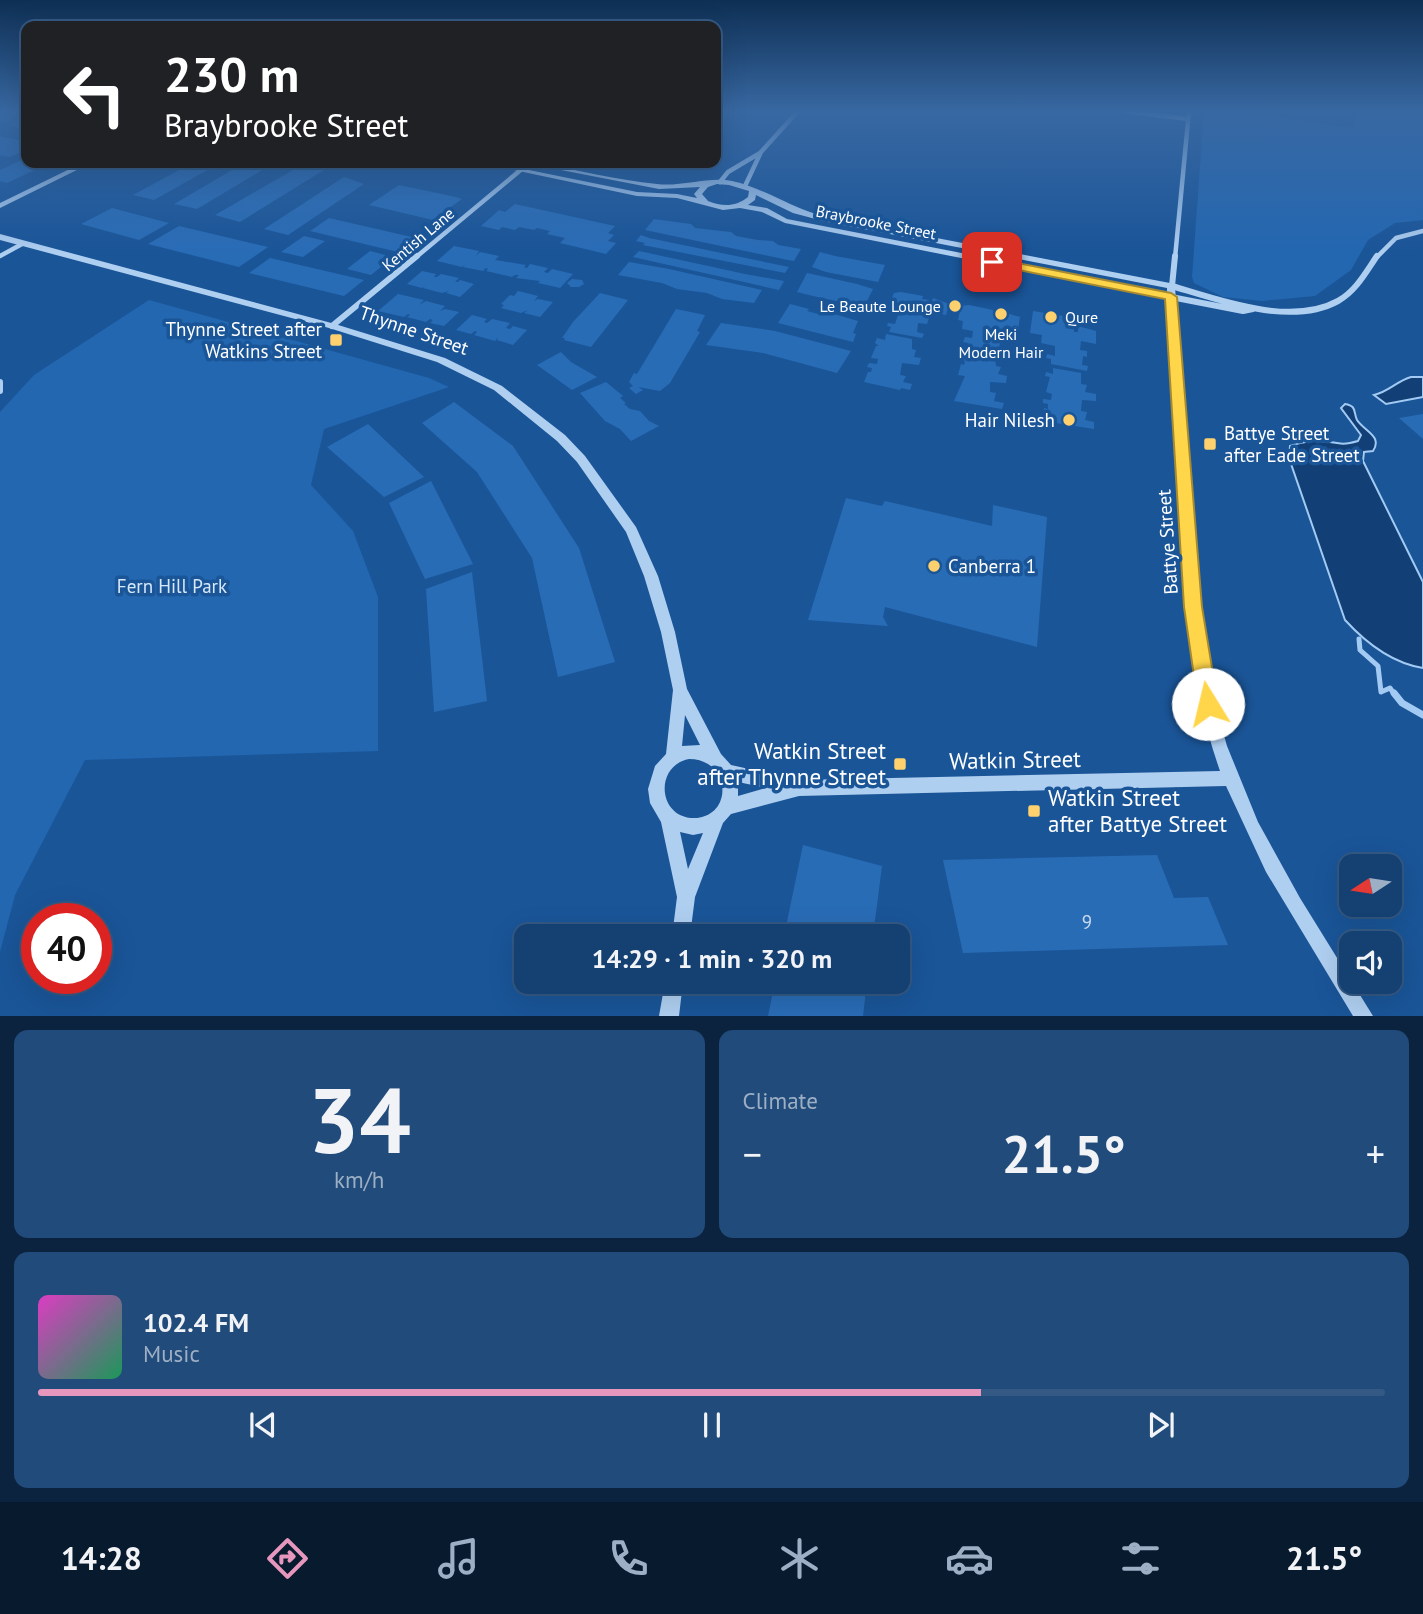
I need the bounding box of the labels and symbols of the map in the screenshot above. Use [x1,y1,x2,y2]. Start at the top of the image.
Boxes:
street label: Braybrooke Street [814,201,938,244]
street label: Kentish Lane [378,203,458,275]
pin [962,232,1022,292]
place label: Le Beaute Lounge [820,296,941,316]
marker: Le Beaute Lounge [947,298,963,314]
street label: Thynne Street [356,300,472,360]
marker: Meki Modern Hair [993,306,1009,322]
place label: Qure [1065,307,1098,327]
marker: Qure [1043,309,1059,325]
place label: Thynne Street after Watkins Street [166,317,323,363]
place label: Meki Modern Hair [959,324,1044,362]
marker: Thynne Street after Watkins Street [328,332,344,348]
place label: Hair Nilesh [965,408,1055,432]
marker: Hair Nilesh [1061,412,1077,428]
place label: Battye Street after Eade Street [1224,421,1360,467]
marker: Battye Street after Eade Street [1202,436,1218,452]
street label: Battye Street [1151,488,1183,595]
place label: Canberra 1 [948,554,1036,578]
marker: Canberra 1 [926,558,942,574]
park label: Fern Hill Park [117,574,227,598]
position arrow [1171,667,1245,741]
place label: Watkin Street after Thynne Street [697,736,886,791]
street label: Watkin Street [949,744,1081,775]
marker: Watkin Street after Thynne Street [892,756,908,772]
place label: Watkin Street after Battye Street [1048,783,1227,838]
marker: Watkin Street after Battye Street [1026,803,1042,819]
north arrow [1339,854,1402,917]
speed limit sign: 40 [21,903,112,994]
house number: 9 [1082,910,1092,934]

